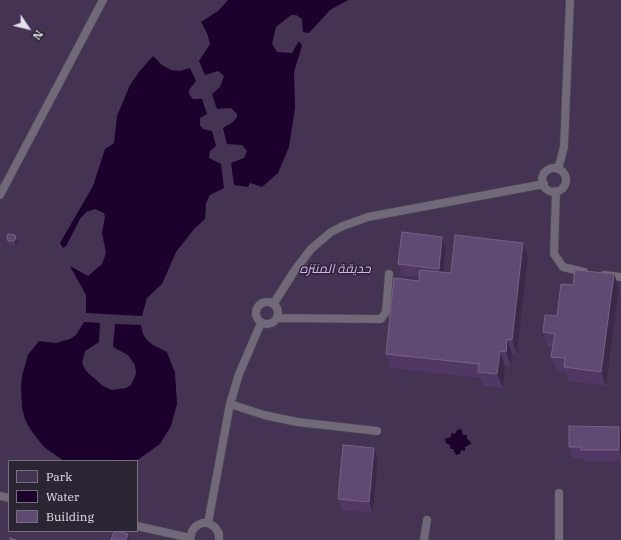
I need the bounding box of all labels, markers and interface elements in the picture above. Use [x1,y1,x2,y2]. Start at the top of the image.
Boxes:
north arrow [8,8,48,48]
text: N [30,27,46,42]
park label: حديقة المنتزه [299,261,371,277]
legend [8,460,138,532]
text: Park [46,469,72,484]
text: Water [46,489,79,504]
text: Building [46,509,94,524]

